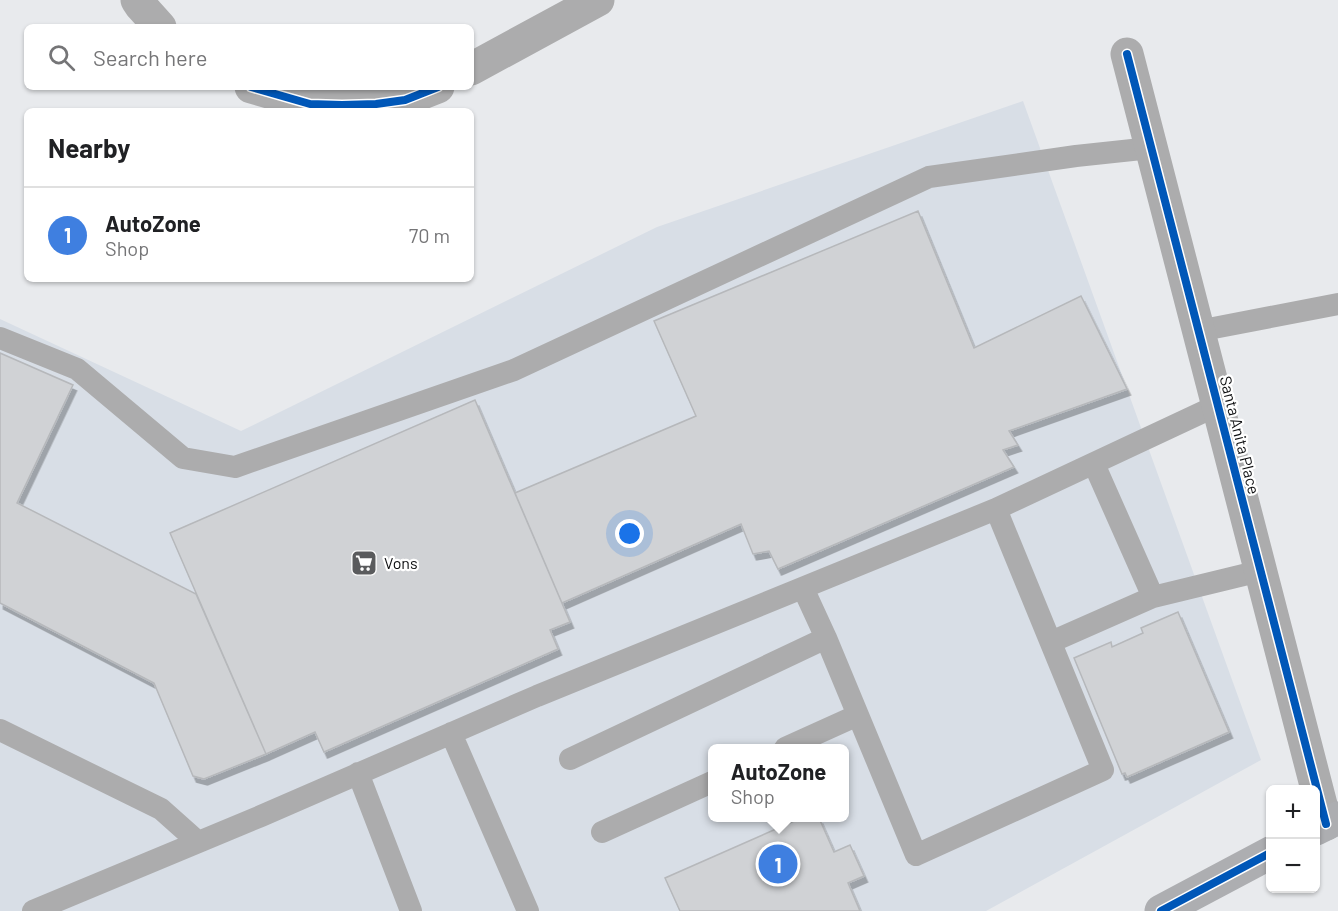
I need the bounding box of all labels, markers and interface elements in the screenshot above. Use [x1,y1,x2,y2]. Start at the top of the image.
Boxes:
search box [24,24,474,90]
icon: search [45,41,78,74]
text: Search here [93,44,207,70]
text: Nearby [48,132,130,163]
text: AutoZone [105,210,201,236]
text: 1 [64,223,71,247]
text: 70 m [409,223,450,247]
text: Shop [105,236,149,260]
street label: Santa Anita Place [1217,374,1264,496]
your location [615,519,644,548]
supermarket icon: Vons [349,548,379,578]
place label: Vons [384,553,418,572]
popup [708,744,849,822]
text: AutoZone [731,758,826,784]
text: Shop [731,784,775,808]
map controls [1266,785,1320,893]
button: + [1266,785,1320,839]
button: − [1266,839,1320,893]
pin: 1 [758,842,798,886]

